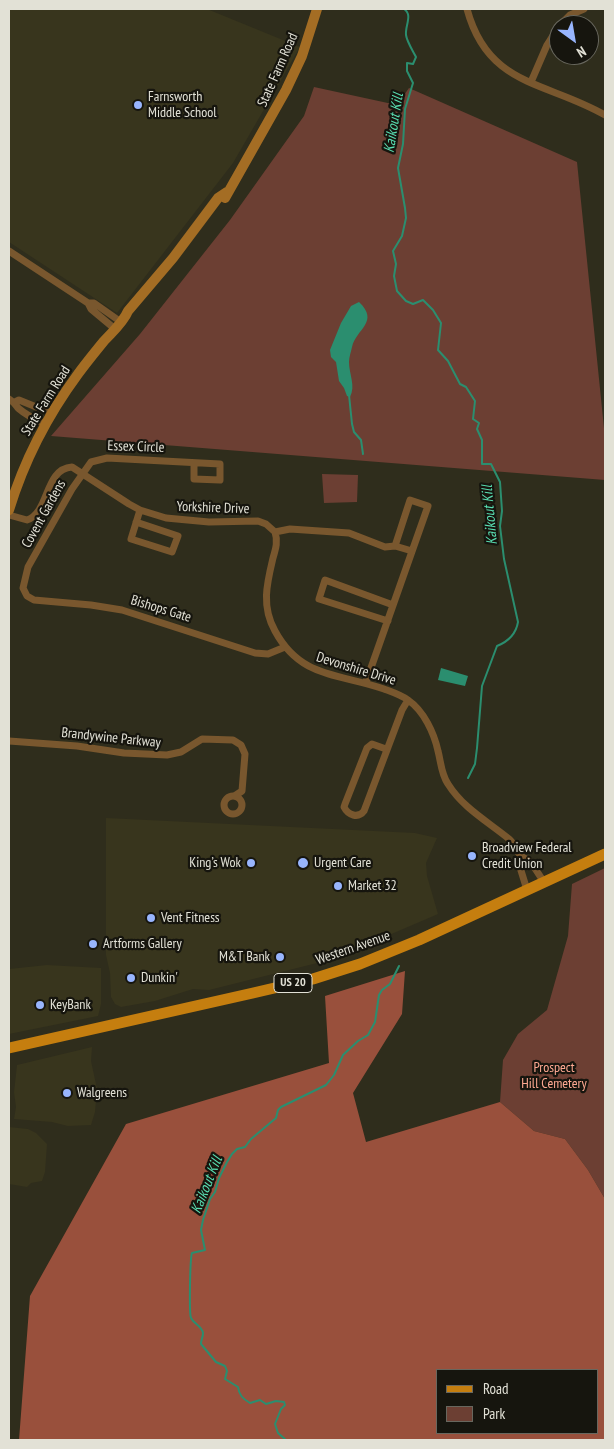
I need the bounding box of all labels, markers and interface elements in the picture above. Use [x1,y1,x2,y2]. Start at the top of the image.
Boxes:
north arrow [549,15,599,65]
street label: State Farm Road [254,30,302,110]
text: N [573,42,589,62]
place label: Farnsworth Middle School [148,89,217,121]
water label: Kaikout Kill [380,92,408,154]
marker: Farnsworth Middle School [132,99,144,111]
street label: State Farm Road [18,363,74,439]
street label: Essex Circle [107,438,165,456]
street label: Covent Gardens [18,477,70,551]
water label: Kaikout Kill [478,484,502,546]
street label: Yorkshire Drive [176,498,250,518]
street label: Bishops Gate [129,592,193,626]
street label: Devonshire Drive [314,649,398,689]
street label: Brandywine Parkway [61,724,161,752]
place label: Broadview Federal Credit Union [482,840,572,872]
marker: Broadview Federal Credit Union [466,850,478,862]
place label: King’s Wok [189,855,241,871]
place label: Urgent Care [314,855,371,871]
marker: Urgent Care [296,856,310,870]
marker: King’s Wok [245,857,257,869]
place label: Market 32 [348,878,397,894]
marker: Market 32 [332,880,344,892]
place label: Vent Fitness [161,910,220,926]
marker: Vent Fitness [145,912,157,924]
street label: Western Avenue [314,927,392,969]
place label: Artforms Gallery [103,936,182,952]
marker: Artforms Gallery [87,938,99,950]
place label: M&T Bank [219,949,270,965]
marker: M&T Bank [274,951,286,963]
place label: Dunkin' [141,970,178,986]
marker: Dunkin' [125,972,137,984]
road number: US 20 [274,974,312,992]
place label: KeyBank [50,997,91,1013]
marker: KeyBank [34,999,46,1011]
park label: Prospect Hill Cemetery [521,1060,587,1092]
place label: Walgreens [77,1085,127,1101]
marker: Walgreens [61,1087,73,1099]
water label: Kaikout Kill [187,1154,227,1216]
legend [436,1369,599,1434]
text: Road [483,1379,509,1398]
text: Park [483,1404,505,1423]

